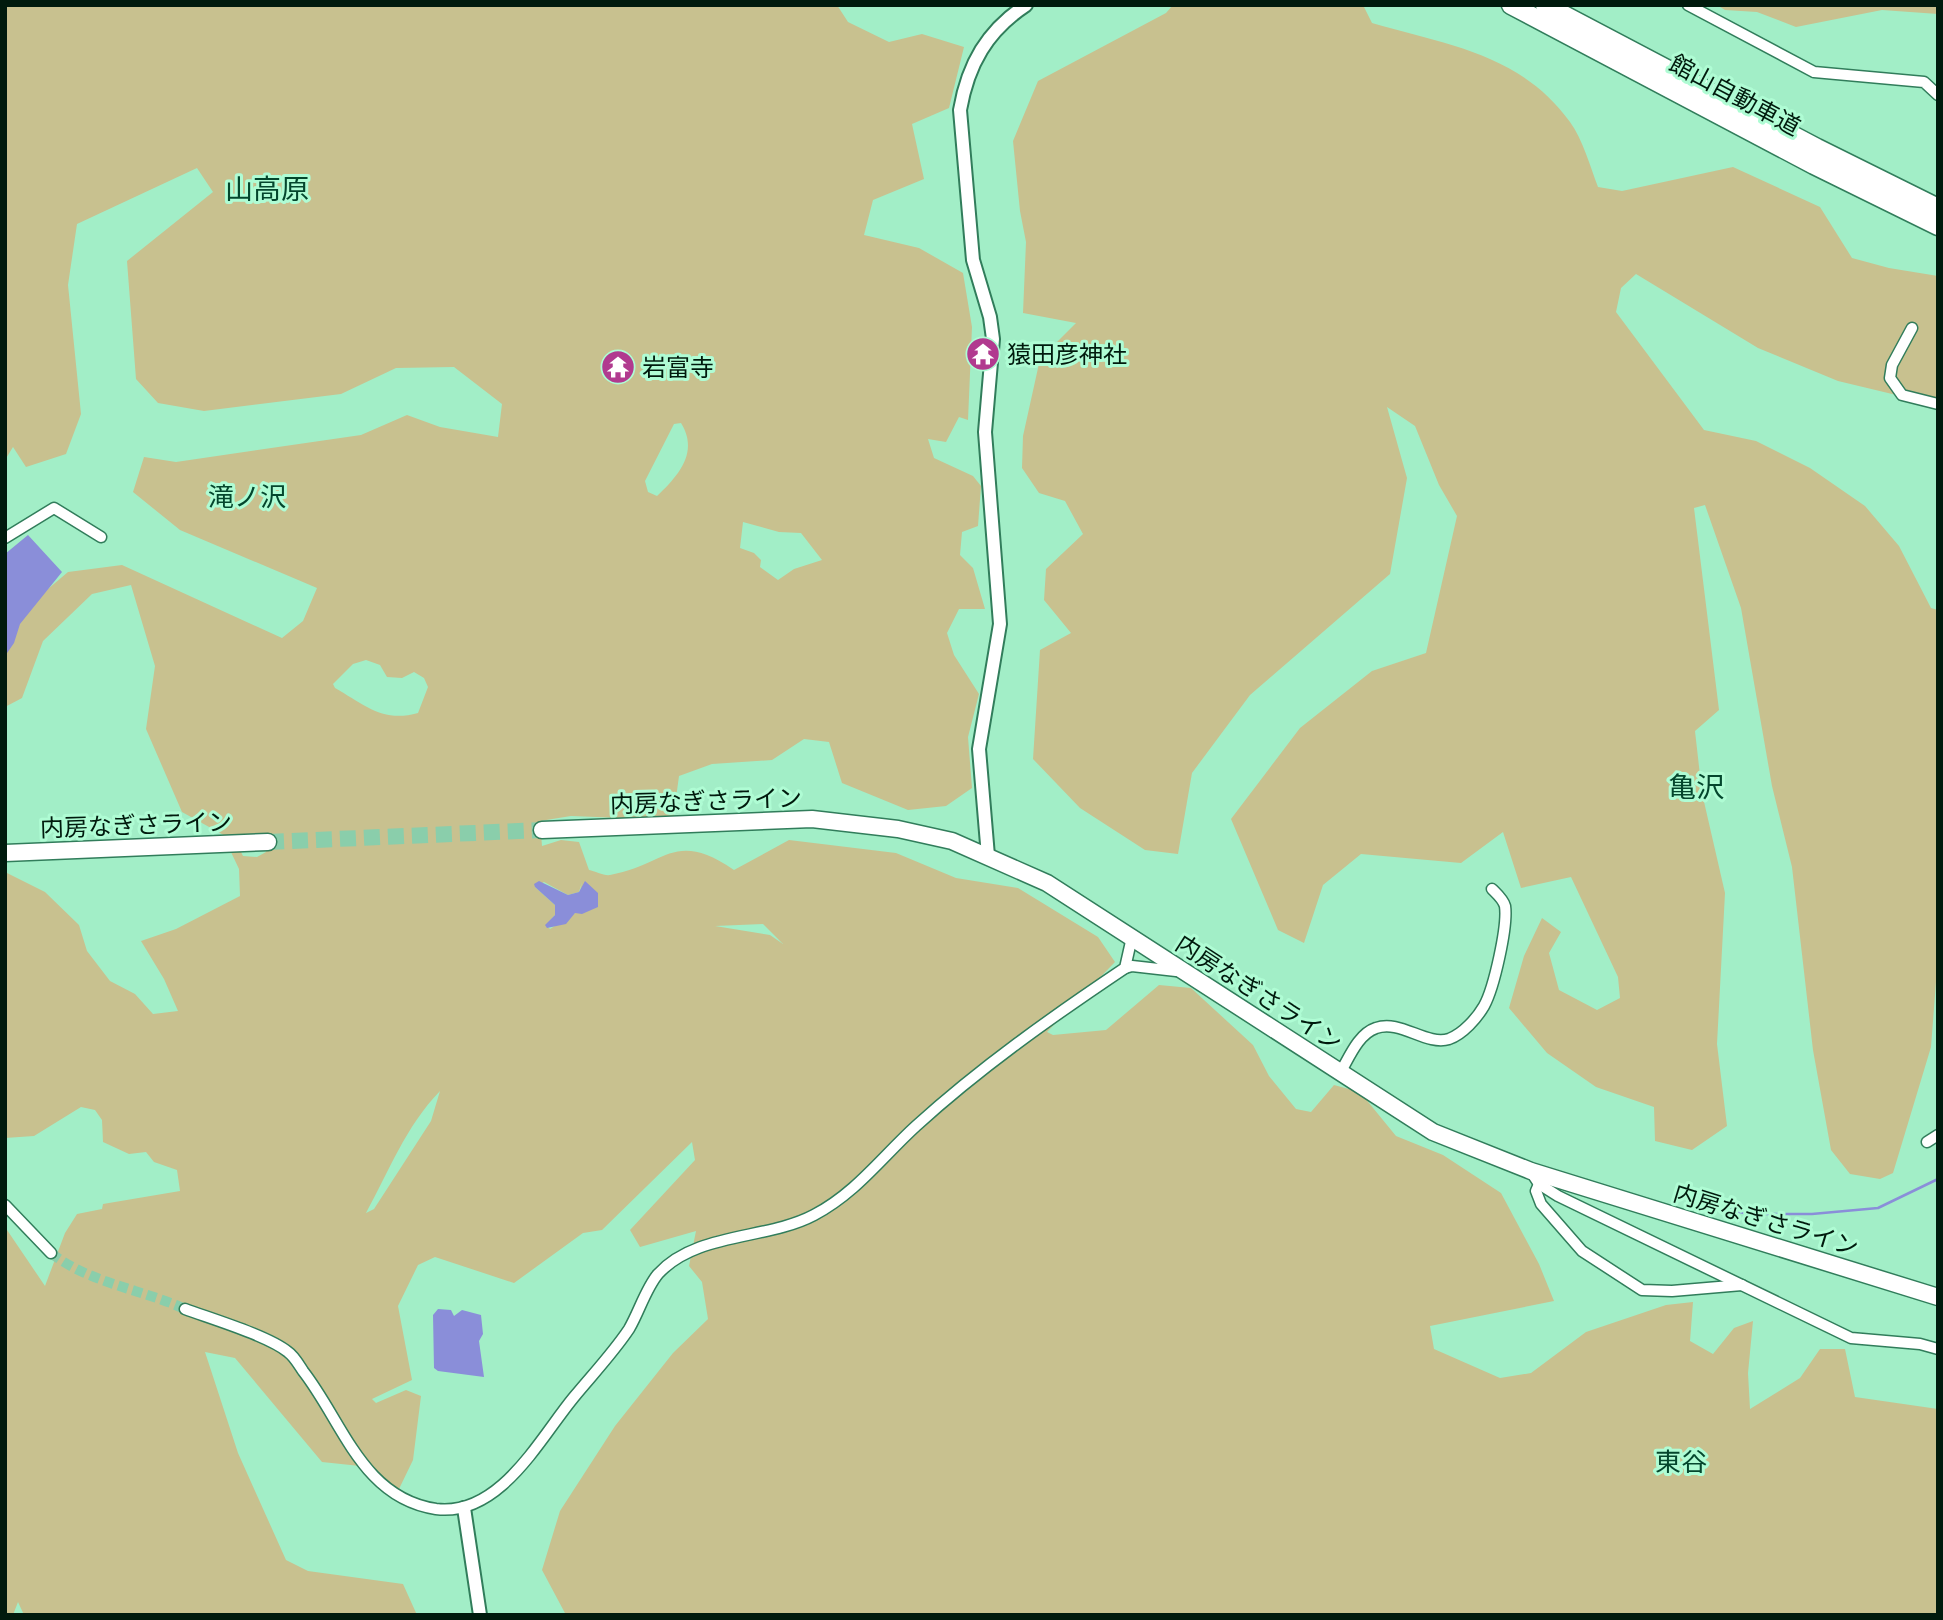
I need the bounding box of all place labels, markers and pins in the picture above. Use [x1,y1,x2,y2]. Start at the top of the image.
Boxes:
temple icon: 猿田彦神社 [964,335,1002,373]
place label: 猿田彦神社 [1007,338,1127,371]
temple icon: 岩富寺 [599,348,637,386]
place label: 岩富寺 [642,351,714,384]

